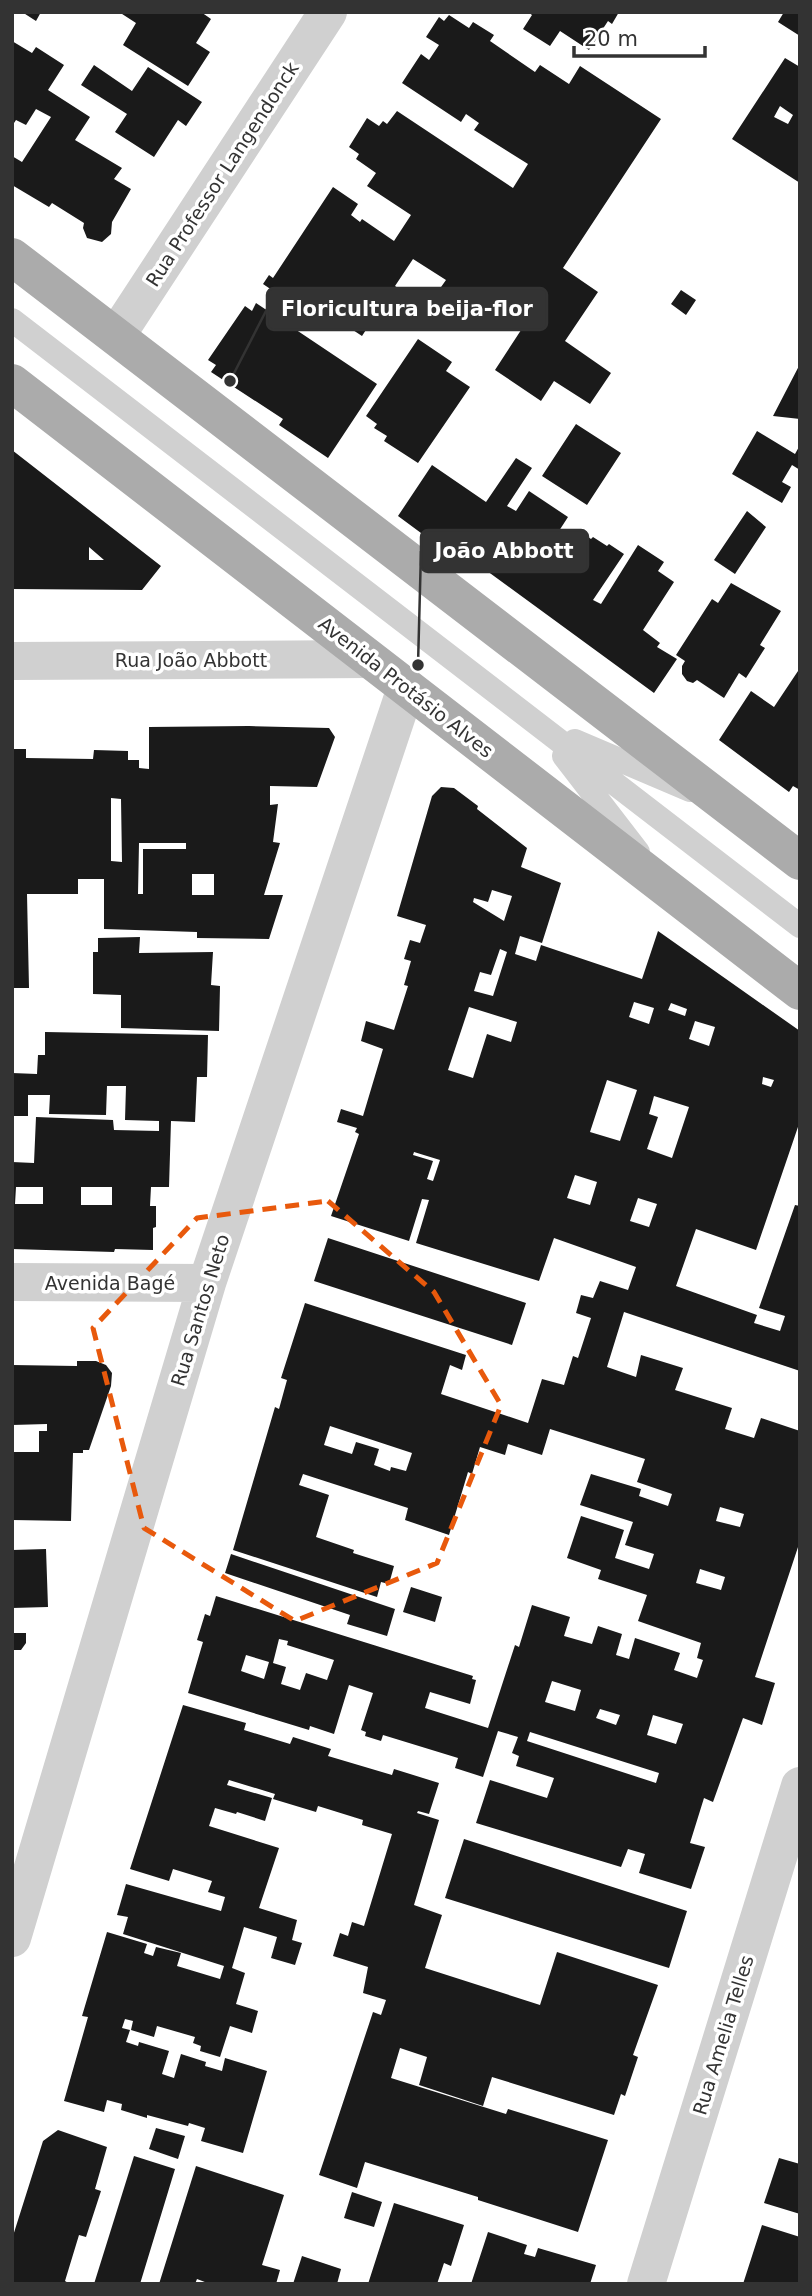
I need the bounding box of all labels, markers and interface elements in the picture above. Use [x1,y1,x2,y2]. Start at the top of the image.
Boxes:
scale bar [574,14,705,58]
text: 20 m [584,27,638,51]
street label: Rua Professor Langendonck [141,58,303,290]
callout: Floricultura beija-flor [267,288,547,330]
text: Floricultura beija-flor [281,297,534,321]
callout: João Abbott [421,530,588,572]
text: João Abbott [433,539,573,563]
street label: Avenida Protásio Alves [314,612,498,762]
street label: Rua João Abbott [115,649,267,671]
street label: Rua Santos Neto [166,1231,234,1389]
street label: Avenida Bagé [45,1272,175,1294]
street label: Rua Amelia Telles [688,1953,758,2117]

